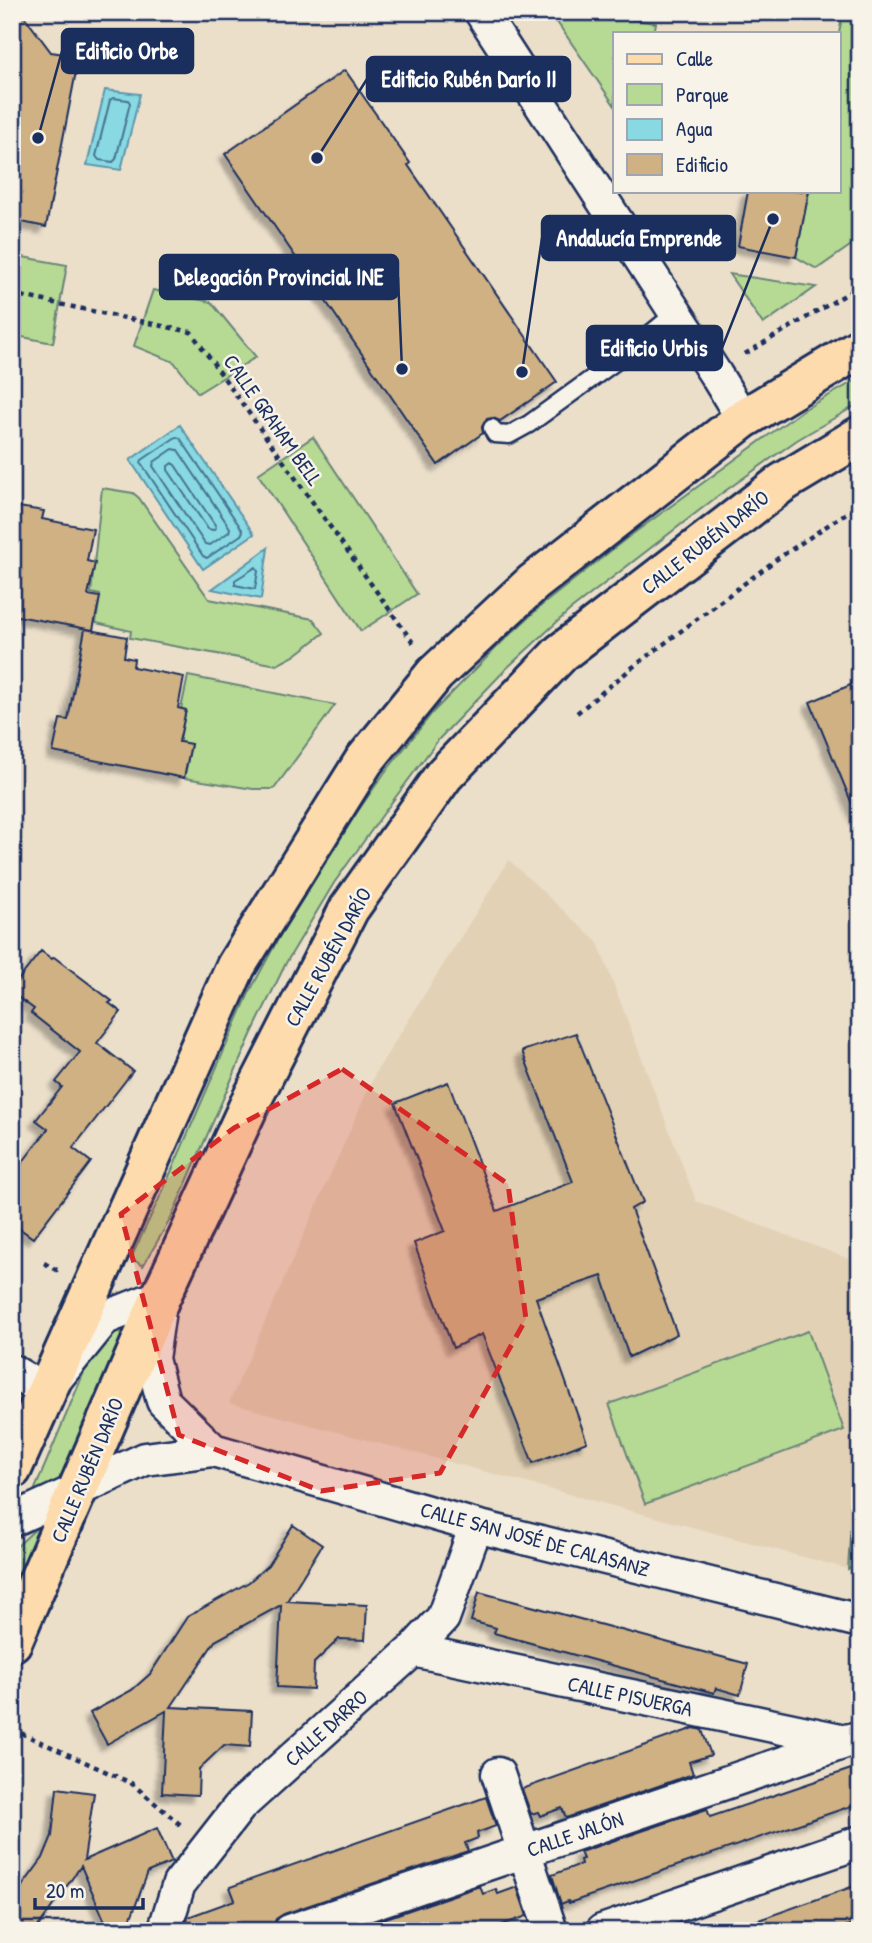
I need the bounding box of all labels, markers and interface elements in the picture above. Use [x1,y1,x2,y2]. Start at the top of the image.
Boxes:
callout: Edificio Orbe [62,29,193,73]
legend [613,32,840,192]
text: Edificio Orbe [76,35,179,66]
text: Calle [676,44,713,73]
callout: Edificio Rubén Darío II [367,57,570,101]
text: Edificio Rubén Darío II [381,63,557,94]
text: Parque [676,80,729,109]
text: Agua [676,114,712,143]
text: Edificio [676,150,728,179]
callout: Andalucía Emprende [542,216,735,260]
text: Andalucía Emprende [556,222,723,254]
callout: Delegación Provincial INE [160,255,398,299]
text: Delegación Provincial INE [174,261,385,293]
callout: Edificio Urbis [587,326,722,370]
text: Edificio Urbis [600,332,708,363]
street label: CALLE GRAHAM BELL [217,348,329,492]
street label: CALLE RUBÉN DARÍO [635,483,775,601]
street label: CALLE RUBÉN DARÍO [278,882,378,1032]
street label: CALLE RUBÉN DARÍO [43,1393,131,1547]
street label: CALLE SAN JOSÉ DE CALASANZ [417,1494,653,1584]
street label: CALLE PISUERGA [565,1669,695,1723]
street label: CALLE DARRO [278,1683,374,1773]
street label: CALLE JALÓN [523,1804,627,1864]
scale bar [35,1866,144,1910]
text: 20 m [46,1876,84,1905]

